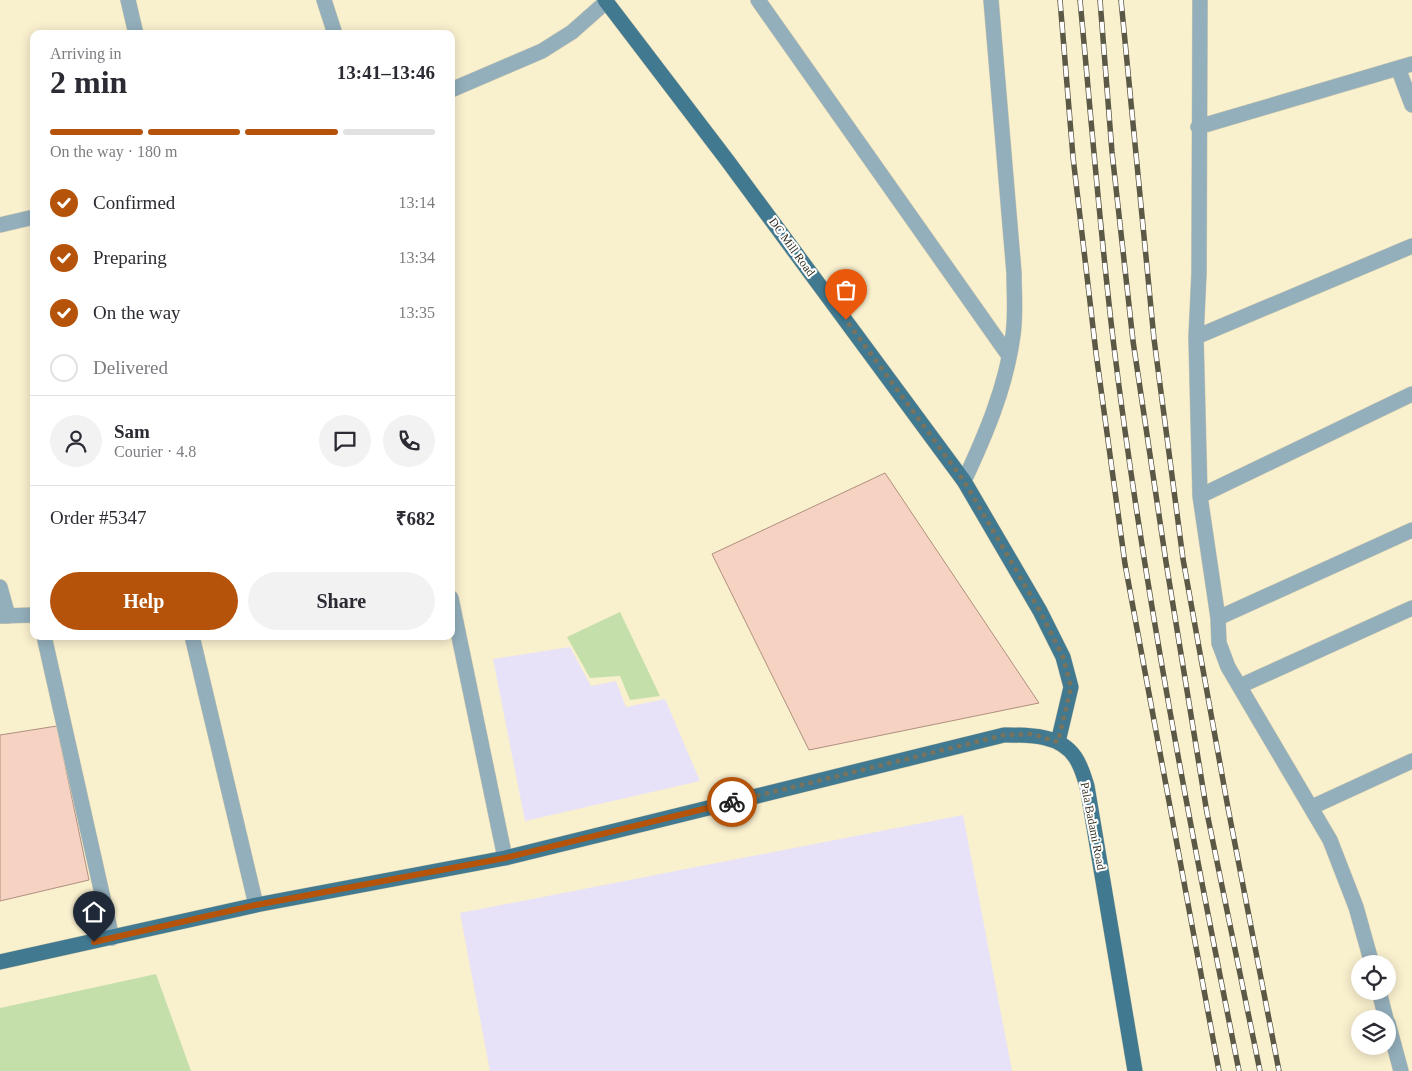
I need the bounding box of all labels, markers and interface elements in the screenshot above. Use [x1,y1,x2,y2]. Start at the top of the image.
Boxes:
text: Arriving in [50,45,122,62]
text: 13:41–13:46 [337,62,435,83]
text: 2 min [50,64,127,100]
text: On the way · 180 m [50,143,178,160]
icon: check [50,189,78,217]
text: Confirmed [93,192,175,213]
text: 13:14 [399,194,435,211]
street label: DC Mill Road [766,215,818,279]
icon: check [50,244,78,272]
text: Preparing [93,247,167,268]
text: 13:34 [399,249,435,266]
pin [825,269,867,320]
icon: bag [832,276,860,304]
icon: check [50,299,78,327]
text: On the way [93,302,181,323]
text: 13:35 [399,304,435,321]
text: Delivered [93,357,168,378]
button: person [50,415,102,467]
button: chat [319,415,371,467]
button: phone [383,415,435,467]
text: Sam [114,421,150,442]
text: Courier · 4.8 [114,443,196,460]
text: Order #5347 [50,507,147,528]
text: ₹682 [396,508,435,529]
button: Help [50,572,238,630]
button: Share [248,572,435,630]
courier [707,777,757,827]
street label: Pala Badami Road [1078,781,1108,871]
icon: bike [718,788,746,816]
pin [73,891,115,942]
icon: home [80,898,108,926]
map controls [1351,955,1396,1055]
button: locate [1351,955,1396,1000]
button: layers [1351,1010,1396,1055]

